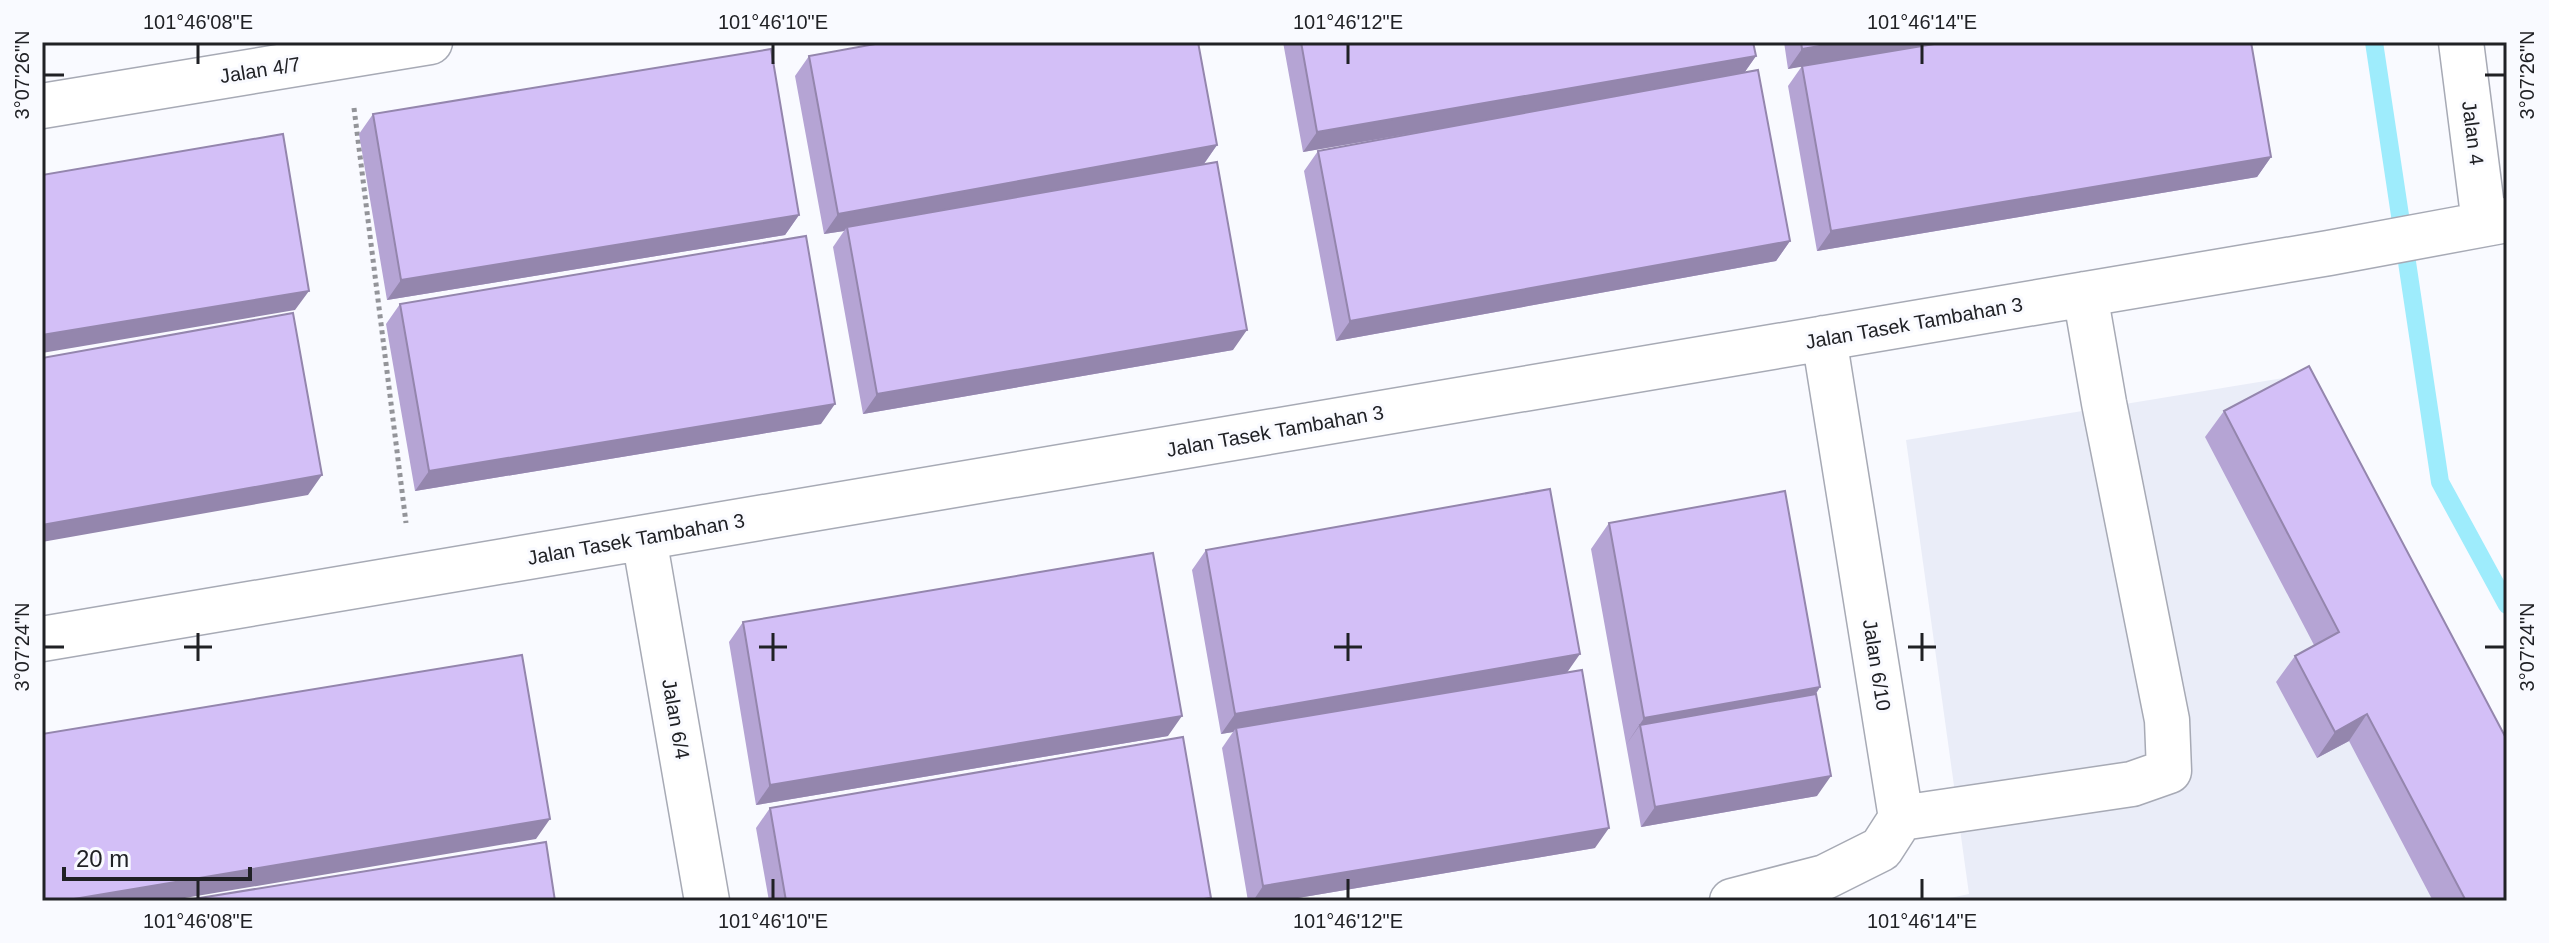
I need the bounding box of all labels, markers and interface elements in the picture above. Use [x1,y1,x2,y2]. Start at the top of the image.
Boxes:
text: 101°46'08"E [143,11,253,33]
text: 101°46'10"E [718,11,828,33]
text: 101°46'12"E [1293,11,1403,33]
text: 101°46'14"E [1867,11,1977,33]
text: 3°07'26"N [11,31,33,119]
text: 3°07'26"N [2516,31,2538,119]
street label: Jalan 4/7 [218,53,302,87]
street label: Jalan 4 [2458,100,2488,166]
street label: Jalan Tasek Tambahan 3 [1803,293,2025,353]
street label: Jalan Tasek Tambahan 3 [1164,401,1386,461]
street label: Jalan Tasek Tambahan 3 [525,509,747,569]
text: 3°07'24"N [11,603,33,691]
text: 3°07'24"N [2516,603,2538,691]
street label: Jalan 6/10 [1859,618,1895,712]
street label: Jalan 6/4 [658,677,694,761]
scale bar [64,831,250,881]
text: 20 m [76,845,129,872]
text: 101°46'08"E [143,910,253,932]
text: 101°46'10"E [718,910,828,932]
text: 101°46'12"E [1293,910,1403,932]
text: 101°46'14"E [1867,910,1977,932]

